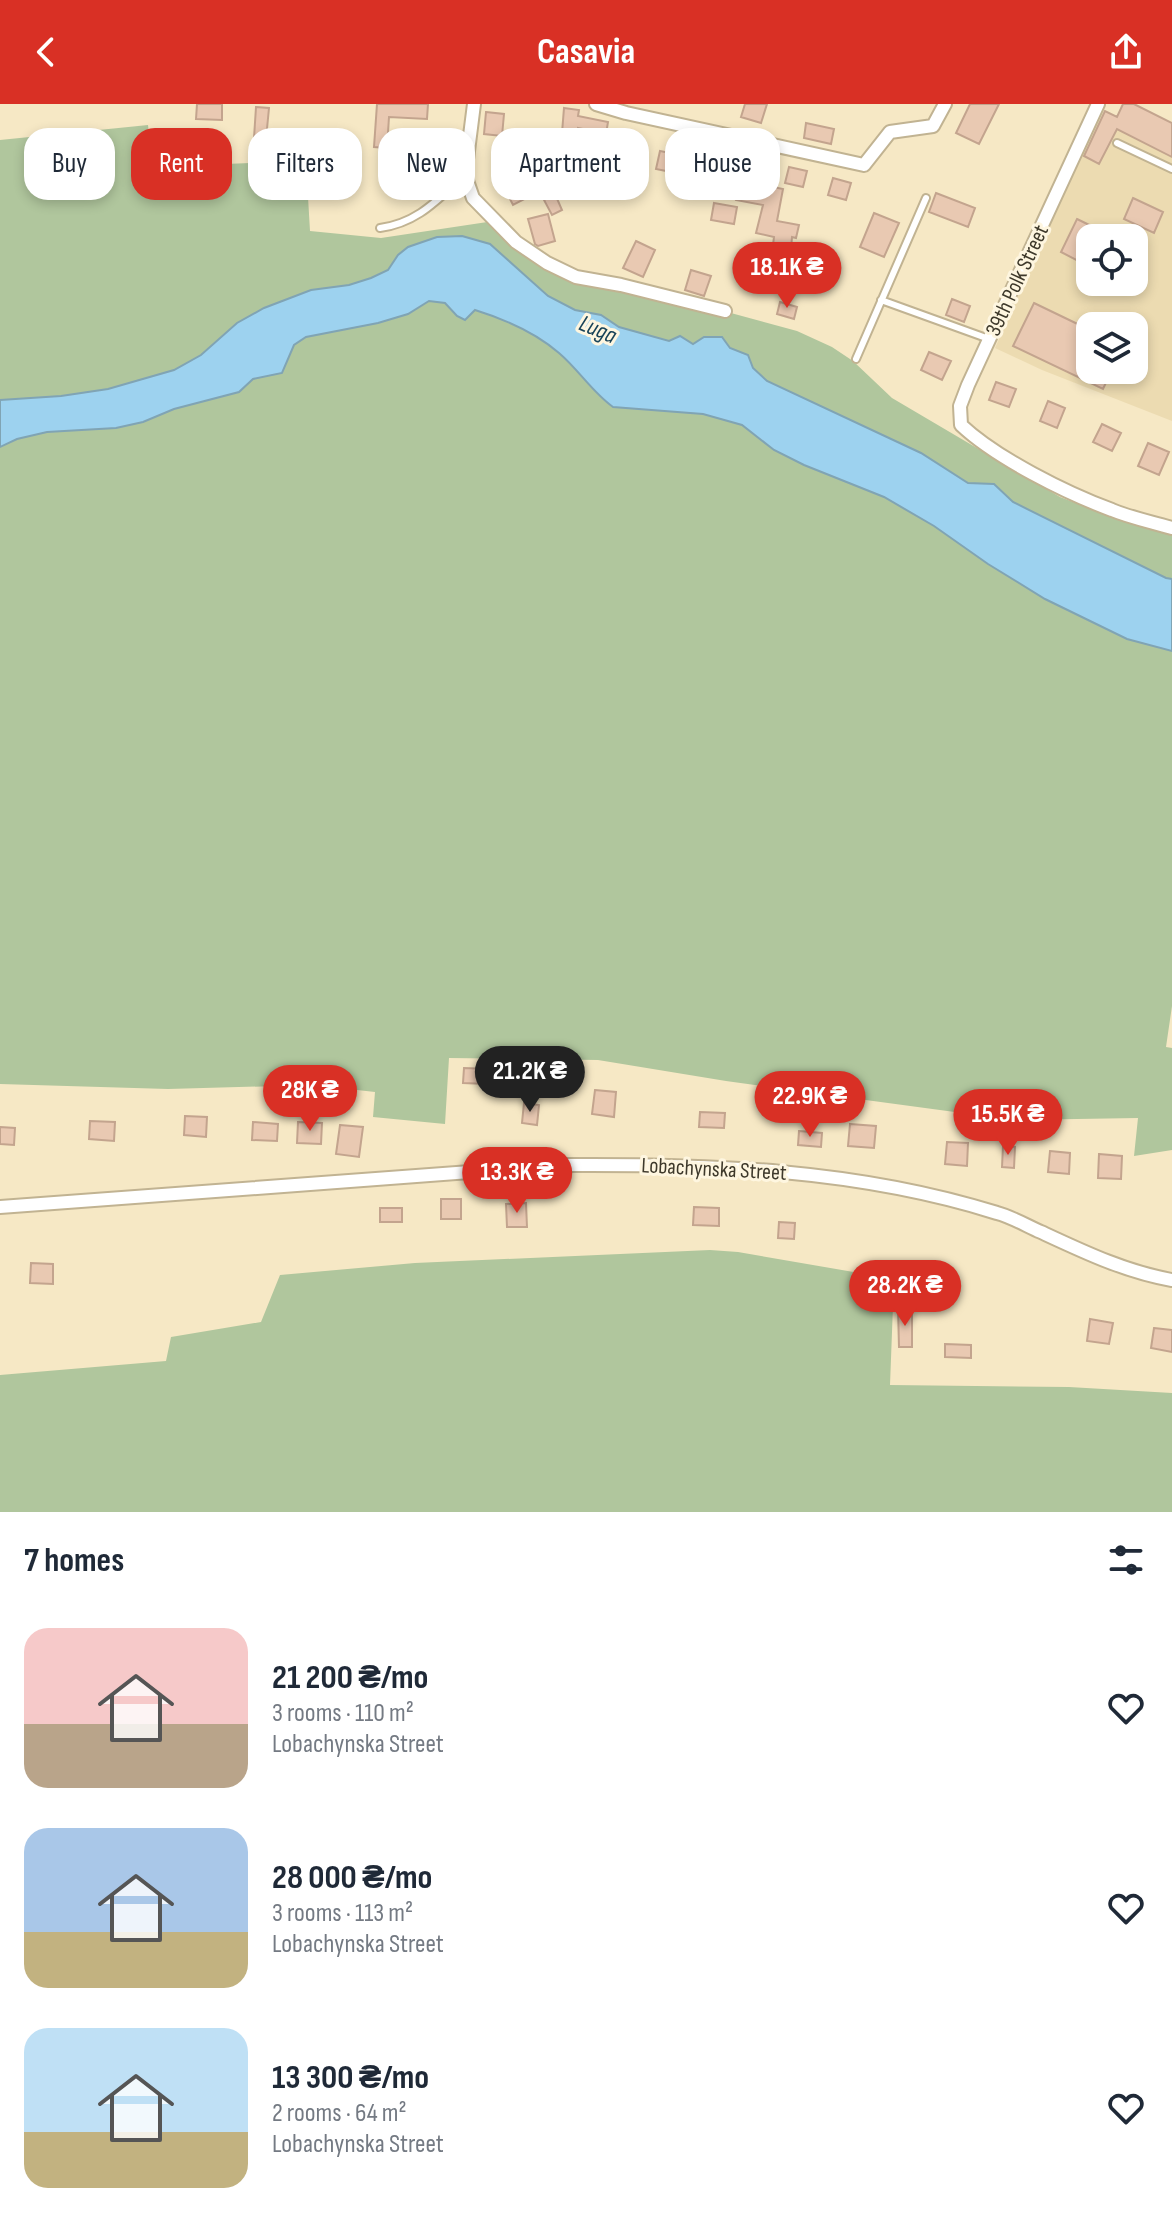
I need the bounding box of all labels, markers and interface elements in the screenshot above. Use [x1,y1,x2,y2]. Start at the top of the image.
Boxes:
icon: back [24,30,68,74]
icon: share [1104,30,1148,74]
text: Casavia [537,31,635,74]
chip: Buy [24,128,115,200]
chip: Rent [131,128,232,200]
chip: Filters [248,128,362,200]
chip: New [378,128,475,200]
chip: Apartment [491,128,649,200]
chip: House [665,128,780,200]
street label: 39th Polk Street [980,220,1055,341]
map controls [1076,224,1148,384]
button: locate [1076,224,1148,296]
pin: 18.1K ₴ [713,242,861,310]
text: 18.1K ₴ [750,252,824,283]
water label: Luga [575,309,621,350]
button: layers [1076,312,1148,384]
pin: 21.2K ₴ [456,1046,604,1114]
text: 21.2K ₴ [493,1056,567,1087]
pin: 28K ₴ [254,1065,366,1133]
pin: 22.9K ₴ [736,1071,884,1139]
text: 28K ₴ [281,1075,339,1106]
text: 22.9K ₴ [773,1081,847,1112]
pin: 15.5K ₴ [934,1089,1082,1157]
text: 15.5K ₴ [971,1099,1045,1130]
pin: 13.3K ₴ [443,1147,591,1215]
street label: Lobachynska Street [641,1152,787,1187]
text: 13.3K ₴ [480,1157,554,1188]
pin: 28.2K ₴ [831,1260,979,1328]
text: 28.2K ₴ [867,1270,943,1301]
icon: filters [1104,1538,1148,1582]
text: 7 homes [24,1540,124,1581]
text: 21 200 ₴/mo [272,1657,428,1698]
icon: home [88,1660,184,1756]
icon: heart [1104,1686,1148,1730]
text: 3 rooms · 110 m² [272,1698,414,1729]
text: Lobachynska Street [272,1729,444,1760]
text: 28 000 ₴/mo [272,1857,432,1898]
icon: home [88,1860,184,1956]
icon: heart [1104,1886,1148,1930]
text: 3 rooms · 113 m² [272,1898,413,1929]
text: Lobachynska Street [272,1929,444,1960]
text: 13 300 ₴/mo [272,2057,429,2098]
icon: home [88,2060,184,2156]
icon: heart [1104,2086,1148,2130]
text: 2 rooms · 64 m² [272,2098,407,2129]
text: Lobachynska Street [272,2129,444,2160]

